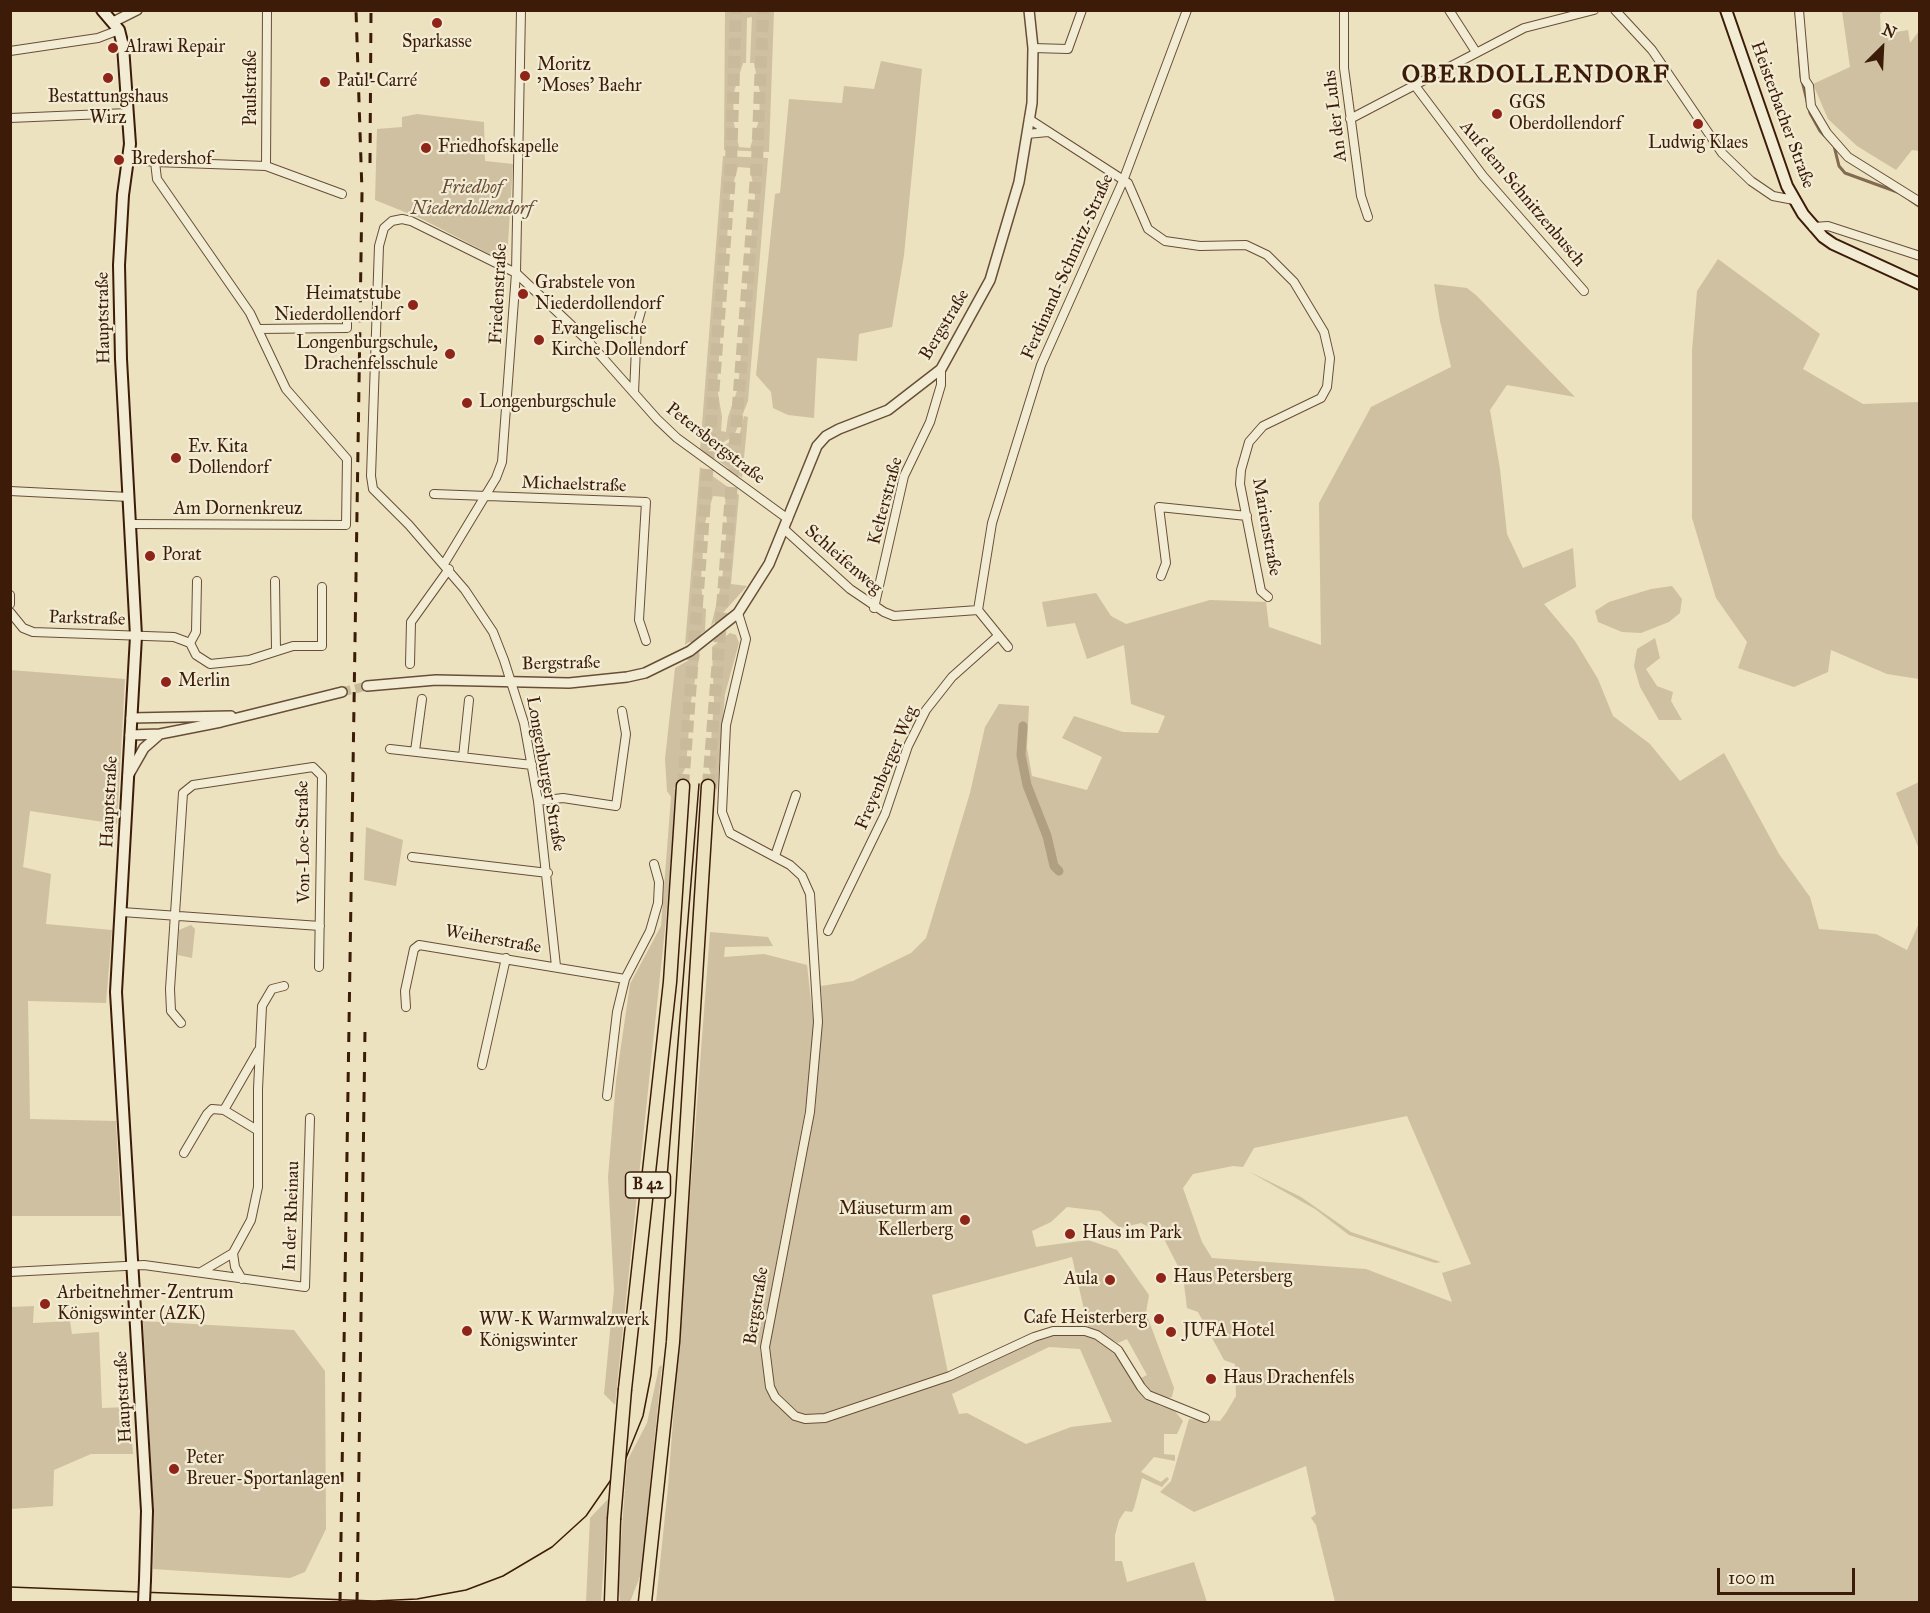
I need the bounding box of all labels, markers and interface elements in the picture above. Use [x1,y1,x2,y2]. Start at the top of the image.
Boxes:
marker: Sparkasse [430,16,444,30]
north arrow [1852,18,1912,78]
text: N [1879,20,1900,43]
place label: Sparkasse [402,32,472,54]
place label: Alrawi Repair [125,37,225,59]
street label: Heisterbacher Straße [1745,39,1819,191]
marker: Alrawi Repair [106,41,120,55]
street label: Paulstraße [241,50,263,126]
place label: Moritz 'Moses' Baehr [537,55,642,98]
district label: OBERDOLLENDORF [1402,62,1670,90]
marker: Moritz 'Moses' Baehr [518,69,532,83]
street label: An der Luhs [1320,69,1352,163]
marker: Bestattungshaus Wirz [101,71,115,85]
place label: Paul-Carré [337,71,417,93]
marker: Paul-Carré [318,75,332,89]
place label: Bestattungshaus Wirz [48,87,168,130]
place label: GGS Oberdollendorf [1509,93,1622,136]
marker: GGS Oberdollendorf [1490,107,1504,121]
street label: Auf dem Schnitzenbusch [1455,117,1589,271]
marker: Ludwig Klaes [1691,117,1705,131]
place label: Ludwig Klaes [1648,133,1748,155]
place label: Friedhofskapelle [438,137,559,159]
marker: Friedhofskapelle [419,141,433,155]
place label: Bredershof [131,149,212,171]
marker: Bredershof [112,153,126,167]
street label: Ferdinand-Schmitz-Straße [1017,171,1119,363]
park label: Friedhof Niederdollendorf [411,178,533,220]
street label: Friedenstraße [486,243,512,345]
street label: Hauptstraße [92,272,116,364]
place label: Grabstele von Niederdollendorf [535,273,662,316]
place label: Heimatstube Niederdollendorf [274,284,401,326]
street label: Bergstraße [915,286,975,364]
marker: Grabstele von Niederdollendorf [516,287,530,301]
marker: Heimatstube Niederdollendorf [406,298,420,312]
place label: Evangelische Kirche Dollendorf [551,319,686,362]
place label: Longenburgschule, Drachenfelsschule [296,333,438,376]
marker: Evangelische Kirche Dollendorf [532,333,546,347]
marker: Longenburgschule, Drachenfelsschule [443,347,457,361]
place label: Longenburgschule [479,392,616,414]
marker: Longenburgschule [460,396,474,410]
street label: Petersbergstraße [661,399,769,489]
place label: Ev. Kita Dollendorf [188,437,269,480]
marker: Ev. Kita Dollendorf [169,451,183,465]
street label: Kelterstraße [864,455,908,547]
street label: Michaelstraße [521,472,627,498]
street label: Marienstraße [1247,476,1285,578]
street label: Am Dornenkreuz [174,499,302,521]
street label: Schleifenweg [800,520,886,600]
place label: Porat [162,545,202,567]
marker: Porat [143,549,157,563]
street label: Parkstraße [48,607,126,631]
street label: Bergstraße [521,653,601,675]
place label: Merlin [178,671,230,693]
marker: Merlin [159,675,173,689]
street label: Longenburger Straße [521,695,569,853]
street label: Freyenberger Weg [851,703,923,833]
street label: Hauptstraße [97,755,123,849]
street label: Von-Loe-Straße [292,780,316,904]
street label: Weiherstraße [443,921,543,959]
street label: In der Rheinau [279,1160,305,1272]
road number: B 42 [626,1172,670,1198]
place label: Mäuseturm am Kellerberg [839,1199,953,1242]
marker: Mäuseturm am Kellerberg [958,1213,972,1227]
place label: Haus im Park [1082,1223,1182,1245]
marker: Haus im Park [1063,1227,1077,1241]
street label: Bergstraße [740,1265,774,1347]
place label: Haus Petersberg [1173,1267,1292,1289]
place label: Aula [1064,1269,1098,1291]
marker: Haus Petersberg [1154,1271,1168,1285]
marker: Aula [1103,1273,1117,1287]
place label: Arbeitnehmer-Zentrum Königswinter (AZK) [57,1283,234,1326]
marker: Arbeitnehmer-Zentrum Königswinter (AZK) [38,1297,52,1311]
place label: Cafe Heisterberg [1023,1308,1147,1330]
place label: WW-K Warmwalzwerk Königswinter [479,1310,649,1352]
marker: Cafe Heisterberg [1152,1312,1166,1326]
place label: JUFA Hotel [1183,1321,1275,1343]
marker: WW-K Warmwalzwerk Königswinter [460,1324,474,1338]
marker: JUFA Hotel [1164,1325,1178,1339]
street label: Hauptstraße [111,1350,137,1444]
place label: Haus Drachenfels [1223,1368,1354,1390]
marker: Haus Drachenfels [1204,1372,1218,1386]
place label: Peter Breuer-Sportanlagen [186,1448,340,1490]
marker: Peter Breuer-Sportanlagen [167,1462,181,1476]
scale bar [1720,1556,1858,1594]
text: 100 m [1728,1567,1775,1589]

